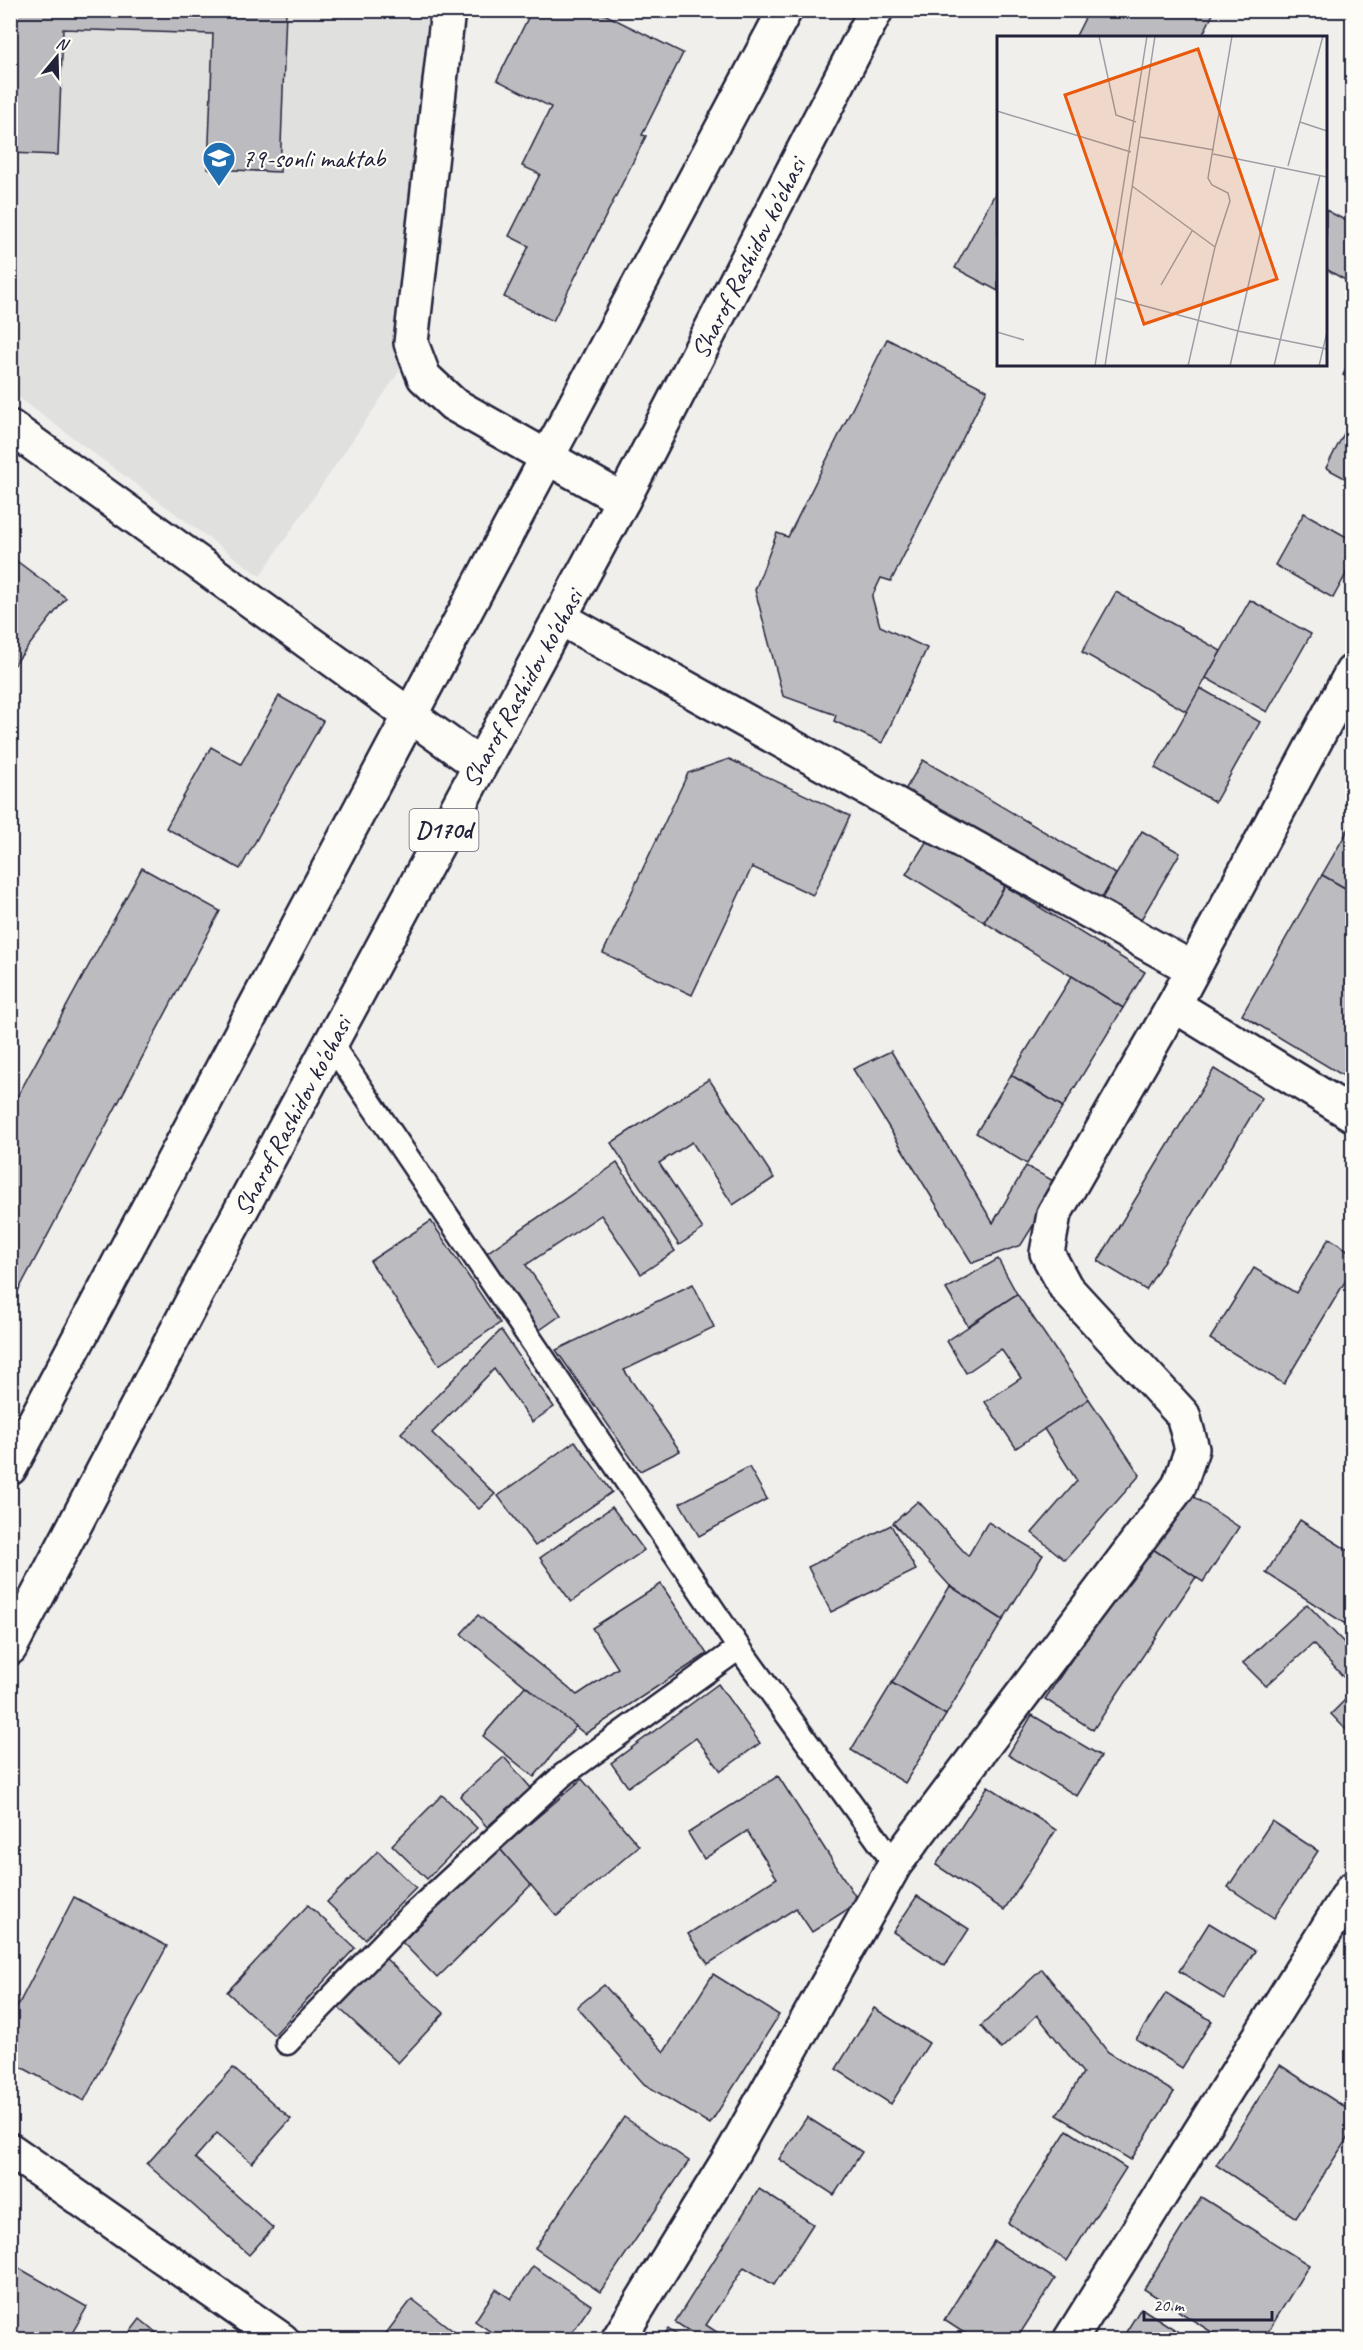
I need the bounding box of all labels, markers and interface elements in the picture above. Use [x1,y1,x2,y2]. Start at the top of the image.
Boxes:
north arrow [27,27,87,87]
text: N [54,33,72,56]
inset map [997,36,1327,366]
school or university icon: 79-sonli maktab [201,140,237,187]
place label: 79-sonli maktab [242,142,387,175]
street label: Sharof Rashidov ko'chasi [684,149,815,364]
street label: Sharof Rashidov ko'chasi [454,581,592,793]
road number: D170d [410,809,478,851]
street label: Sharof Rashidov ko'chasi [226,1008,360,1222]
scale bar [1144,2284,1272,2322]
text: 20 m [1153,2294,1186,2316]

